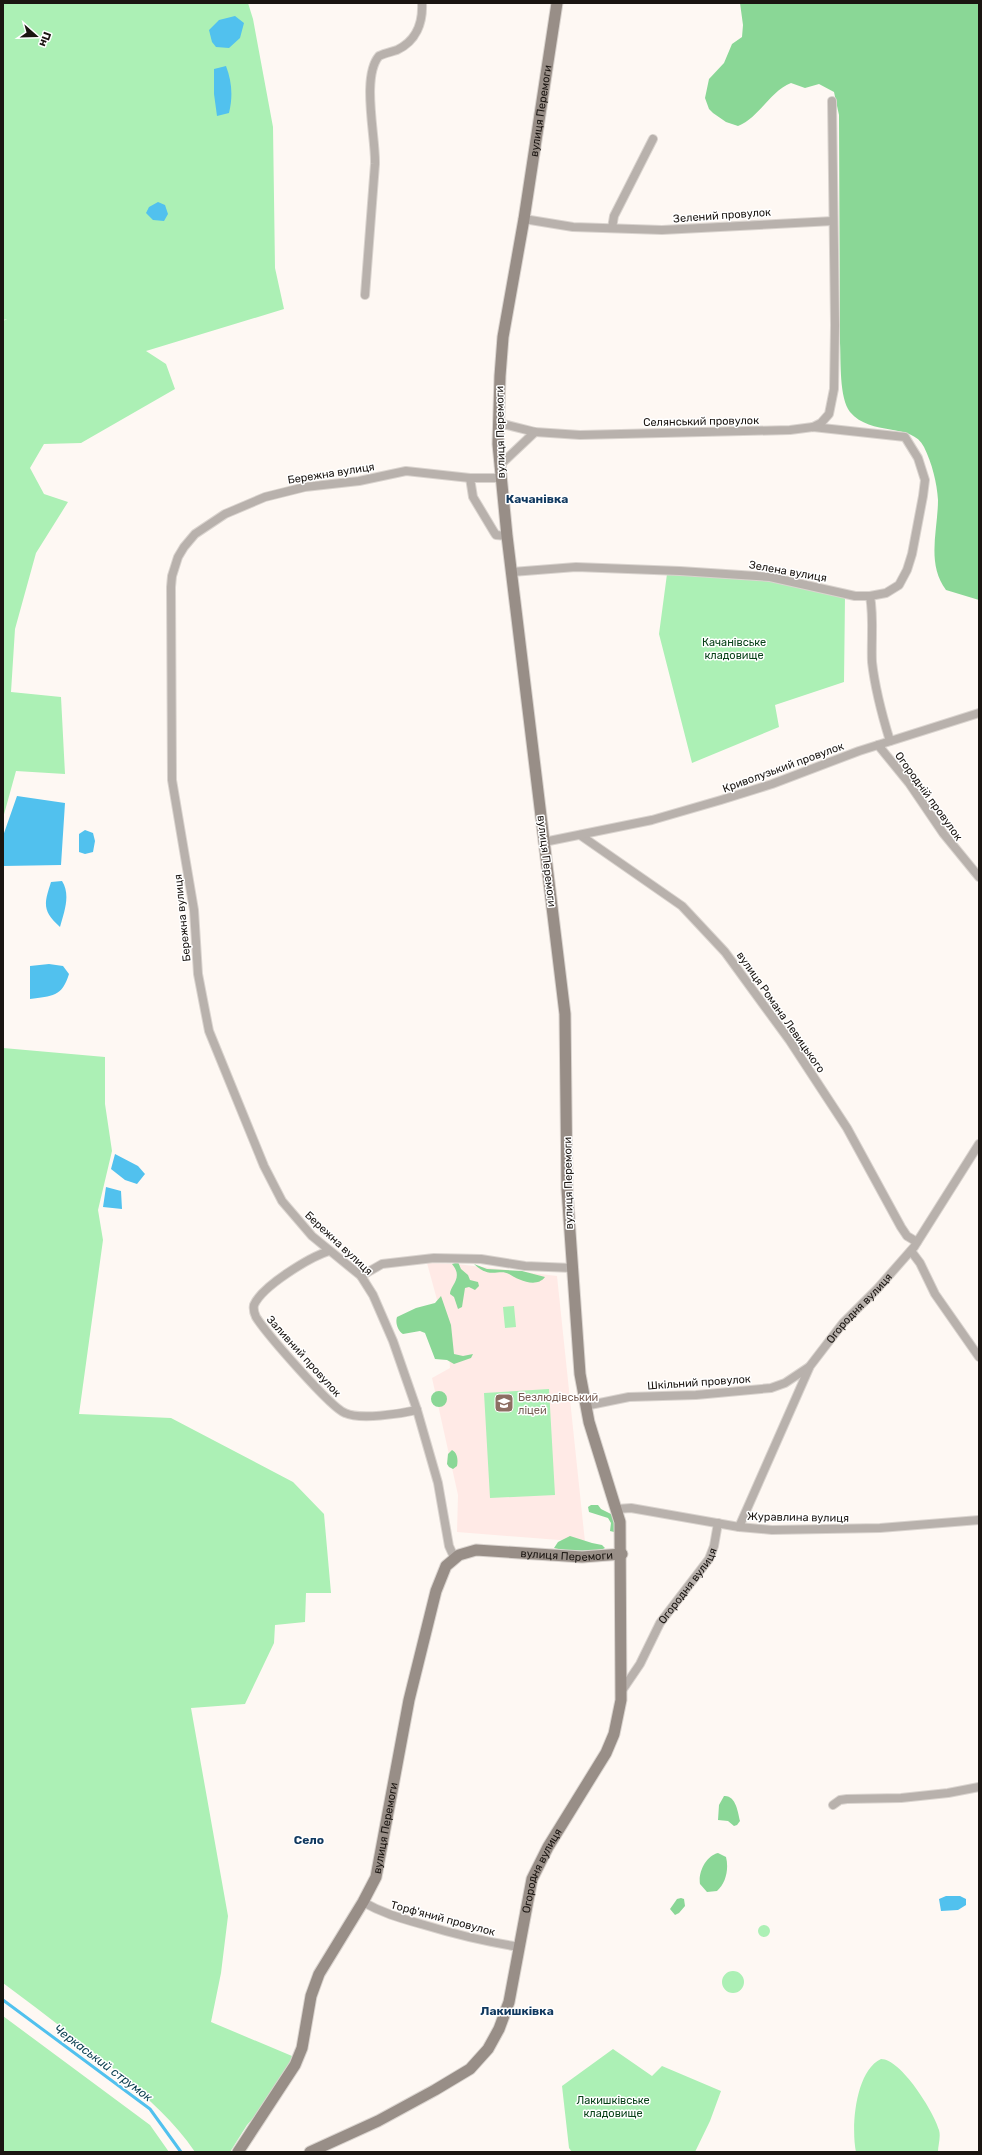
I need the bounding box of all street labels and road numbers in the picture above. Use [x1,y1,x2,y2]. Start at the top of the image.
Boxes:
street label: вулиця Перемоги [528,64,554,158]
street label: Зелений провулок [673,206,772,225]
street label: вулиця Перемоги [493,386,508,478]
street label: Селянський провулок [643,414,759,429]
street label: Бережна вулиця [287,460,376,487]
street label: Зелена вулиця [748,558,828,585]
street label: Криволузький провулок [721,739,846,795]
street label: Огородній провулок [892,749,965,843]
street label: вулиця Перемоги [534,814,559,908]
street label: Бережна вулиця [171,874,194,962]
street label: вулиця Романа Левицького [734,949,827,1075]
street label: вулиця Перемоги [561,1137,576,1229]
street label: Бережна вулиця [302,1209,375,1278]
street label: Огородня вулиця [824,1271,895,1346]
street label: Заливний провулок [264,1313,344,1400]
street label: Шкільний провулок [647,1372,751,1393]
street label: Журавлина вулиця [747,1510,849,1525]
street label: Огородня вулиця [656,1546,720,1626]
street label: вулиця Перемоги [520,1547,613,1564]
street label: вулиця Перемоги [371,1781,401,1875]
street label: Огородня вулиця [520,1826,565,1914]
street label: Торф'яний провулок [389,1898,497,1939]

